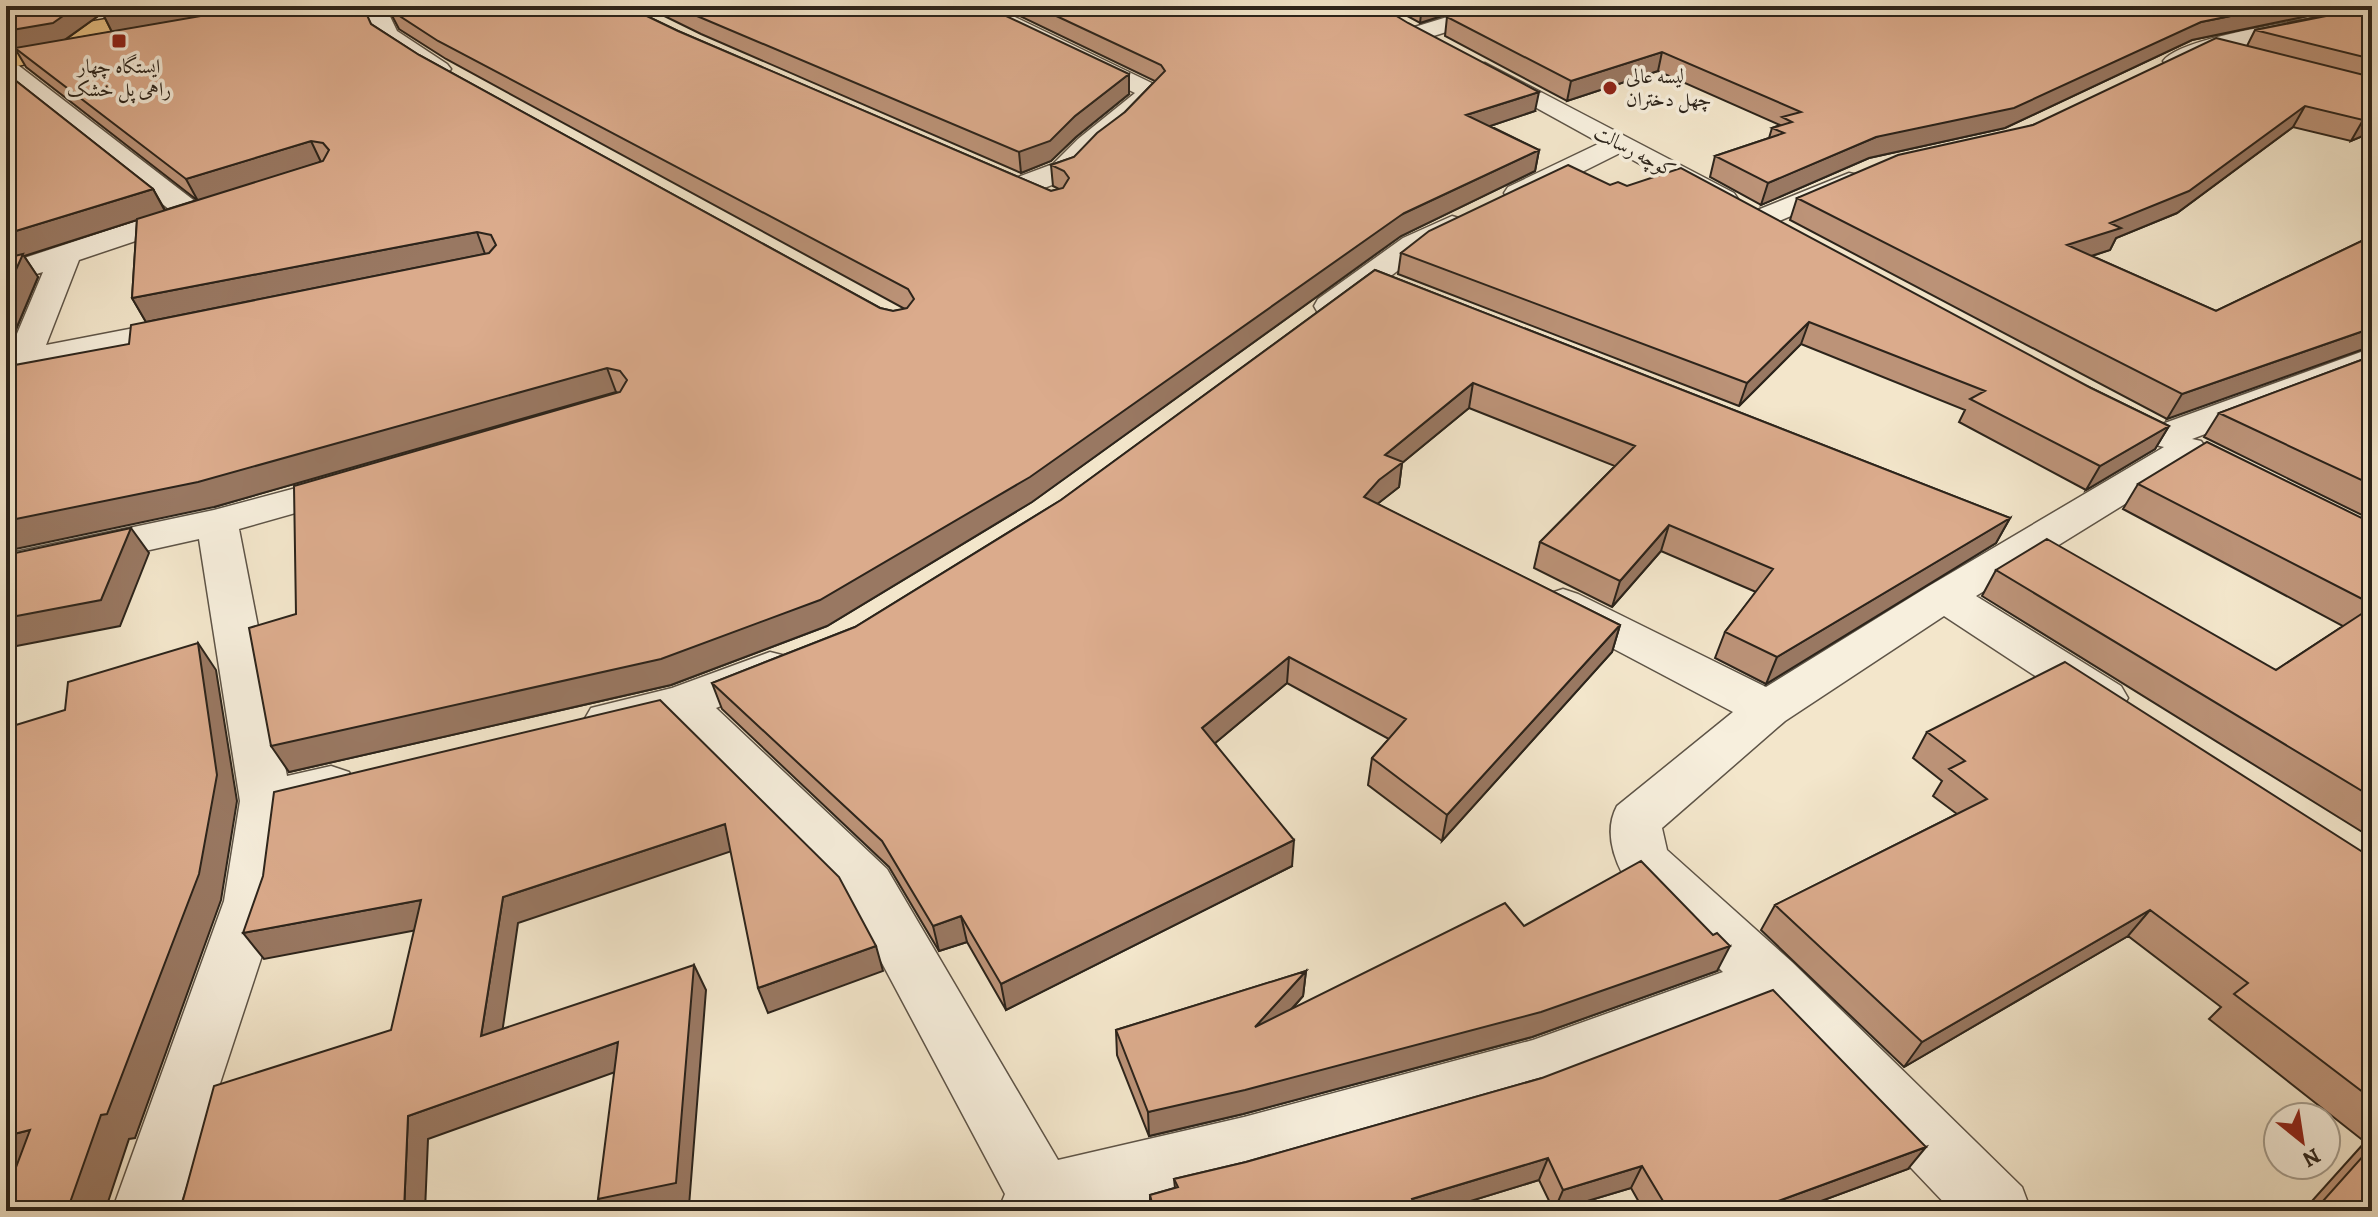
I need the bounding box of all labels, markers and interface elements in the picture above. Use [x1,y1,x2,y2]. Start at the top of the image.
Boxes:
marker: ایستگاه چهار راهی پل خشک [110,32,128,50]
place label: ایستگاه چهار راهی پل خشک [67,53,171,104]
place label: لیسه عالی چهل دختران [1626,63,1712,114]
marker: لیسه عالی چهل دختران [1601,79,1619,97]
street label: کوچه رسالت [1589,119,1680,184]
north arrow [2262,1101,2342,1181]
text: N [2297,1140,2326,1174]

